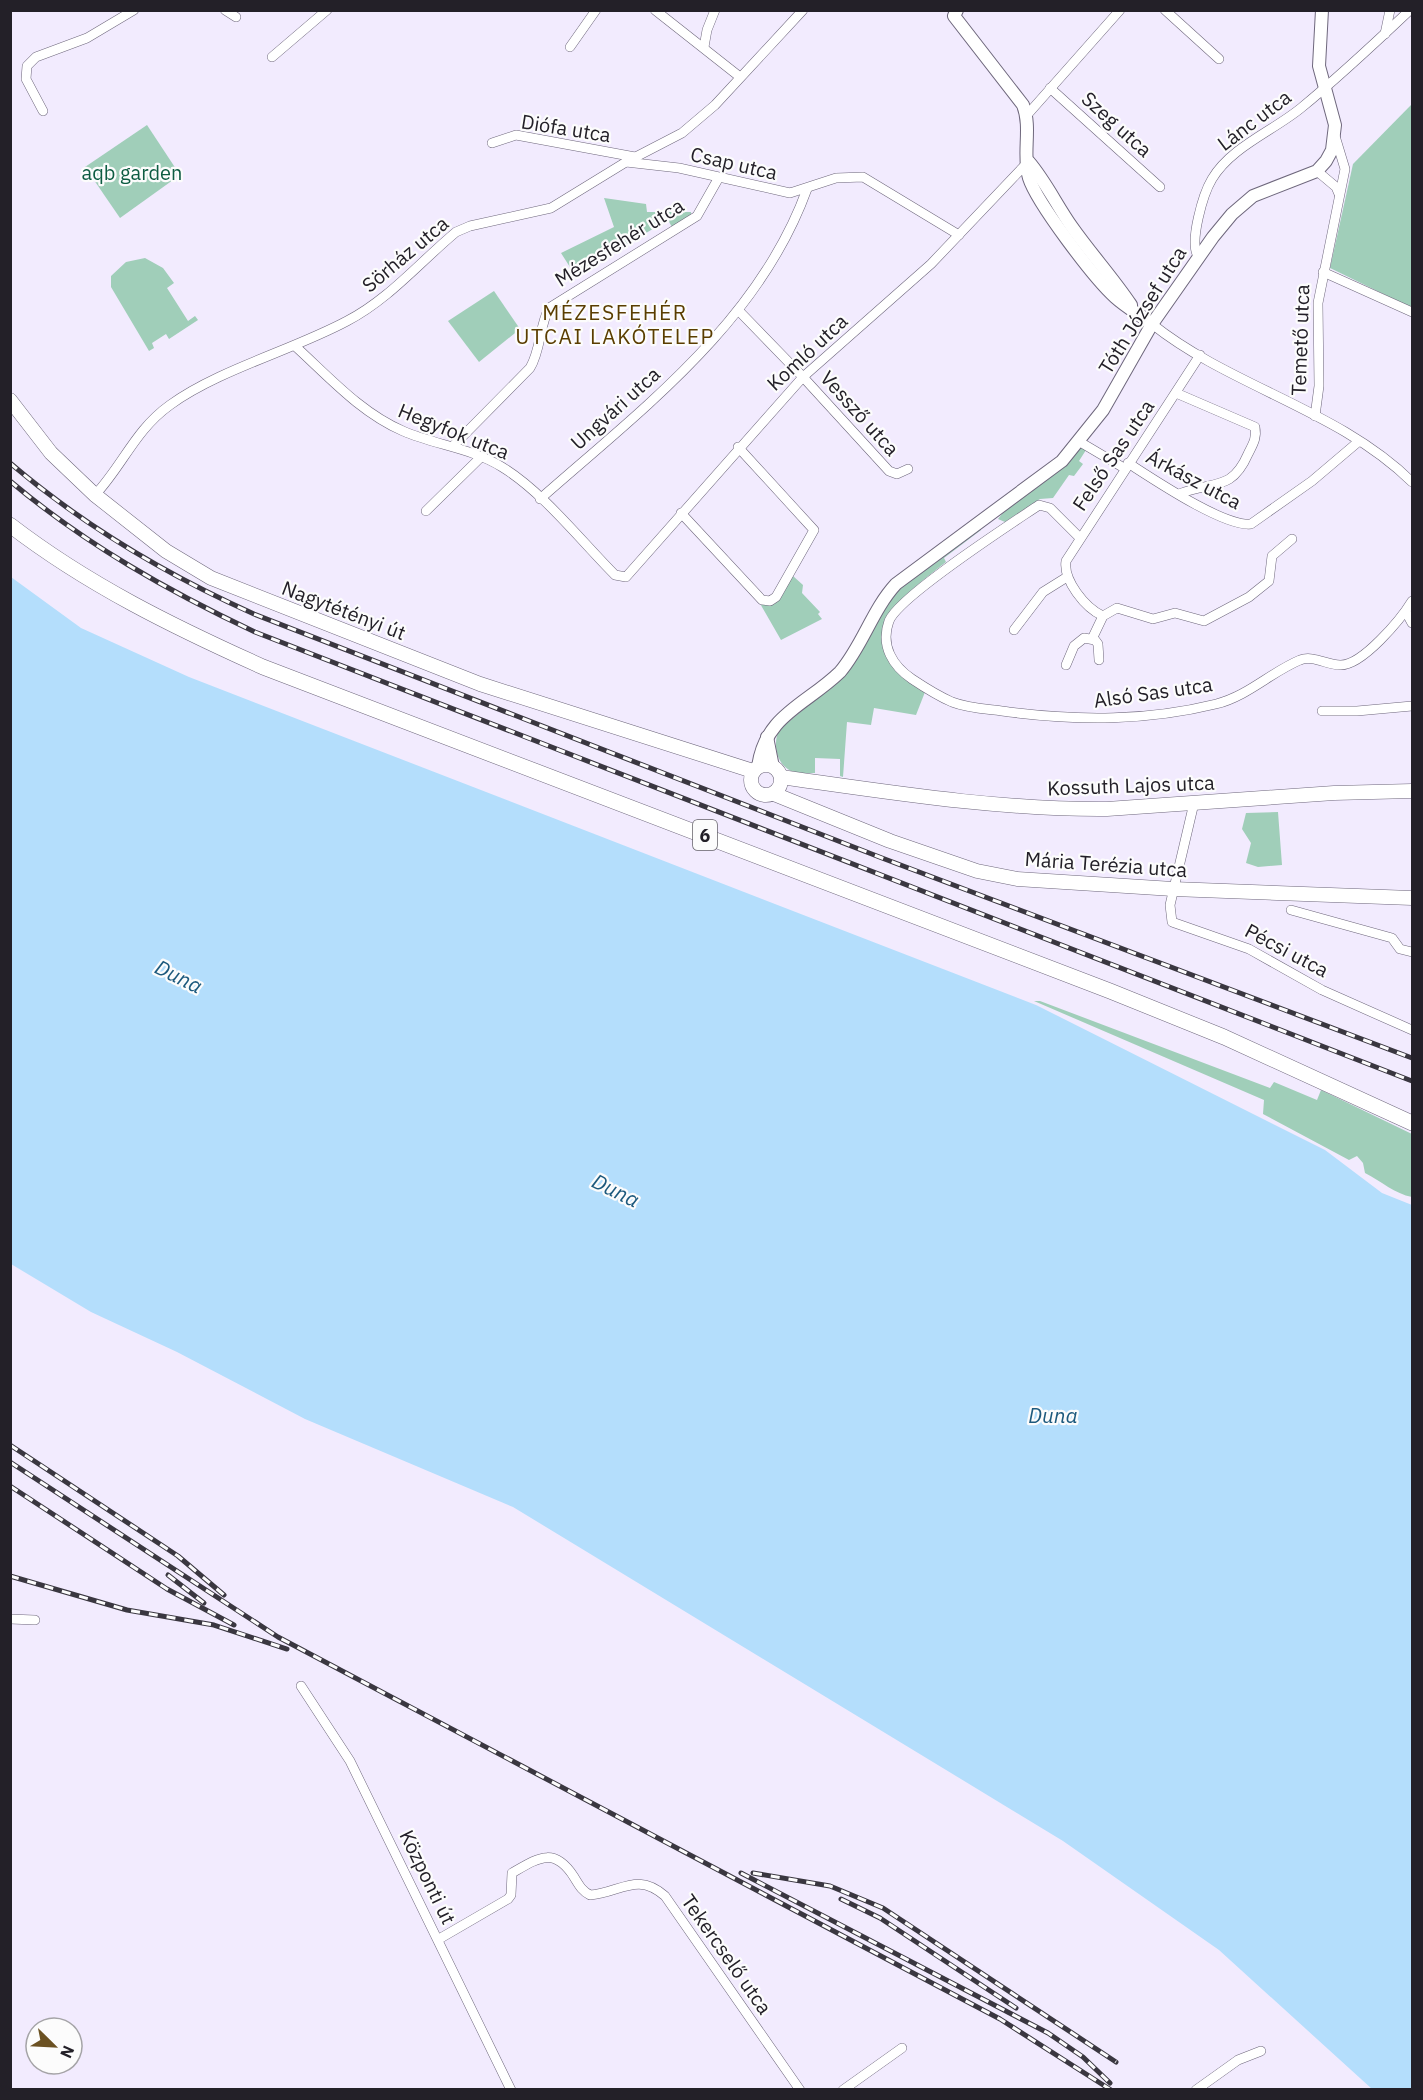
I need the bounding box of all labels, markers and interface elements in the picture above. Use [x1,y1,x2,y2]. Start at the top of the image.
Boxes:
street label: Lánc utca [1212,83,1297,157]
street label: Szeg utca [1076,85,1158,163]
street label: Diófa utca [519,108,613,148]
street label: Csap utca [688,140,780,186]
park label: aqb garden [82,159,182,186]
street label: Mézesfehér utca [549,191,689,293]
street label: Sörház utca [356,210,454,298]
street label: Tóth József utca [1092,241,1192,379]
street label: Temető utca [1285,284,1315,396]
district label: MÉZESFEHÉR UTCAI LAKÓTELEP [515,298,715,350]
street label: Komló utca [761,307,853,396]
street label: Ungvári utca [564,360,666,455]
street label: Vessző utca [815,365,906,462]
street label: Felső Sas utca [1066,394,1160,516]
street label: Hegyfok utca [394,396,514,466]
street label: Árkász utca [1142,443,1246,515]
street label: Nagytétényi út [278,574,410,646]
street label: Alsó Sas utca [1092,670,1214,714]
street label: Kossuth Lajos utca [1047,769,1216,801]
road number: 6 [693,820,717,850]
street label: Mária Terézia utca [1024,845,1188,883]
street label: Pécsi utca [1240,917,1334,983]
water label: Duna [151,953,207,999]
water label: Duna [588,1167,644,1213]
water label: Duna [1028,1401,1078,1429]
street label: Központi út [394,1825,462,1929]
street label: Tekercselő utca [676,1889,779,2020]
north arrow [24,2016,84,2076]
text: N [56,2043,79,2061]

